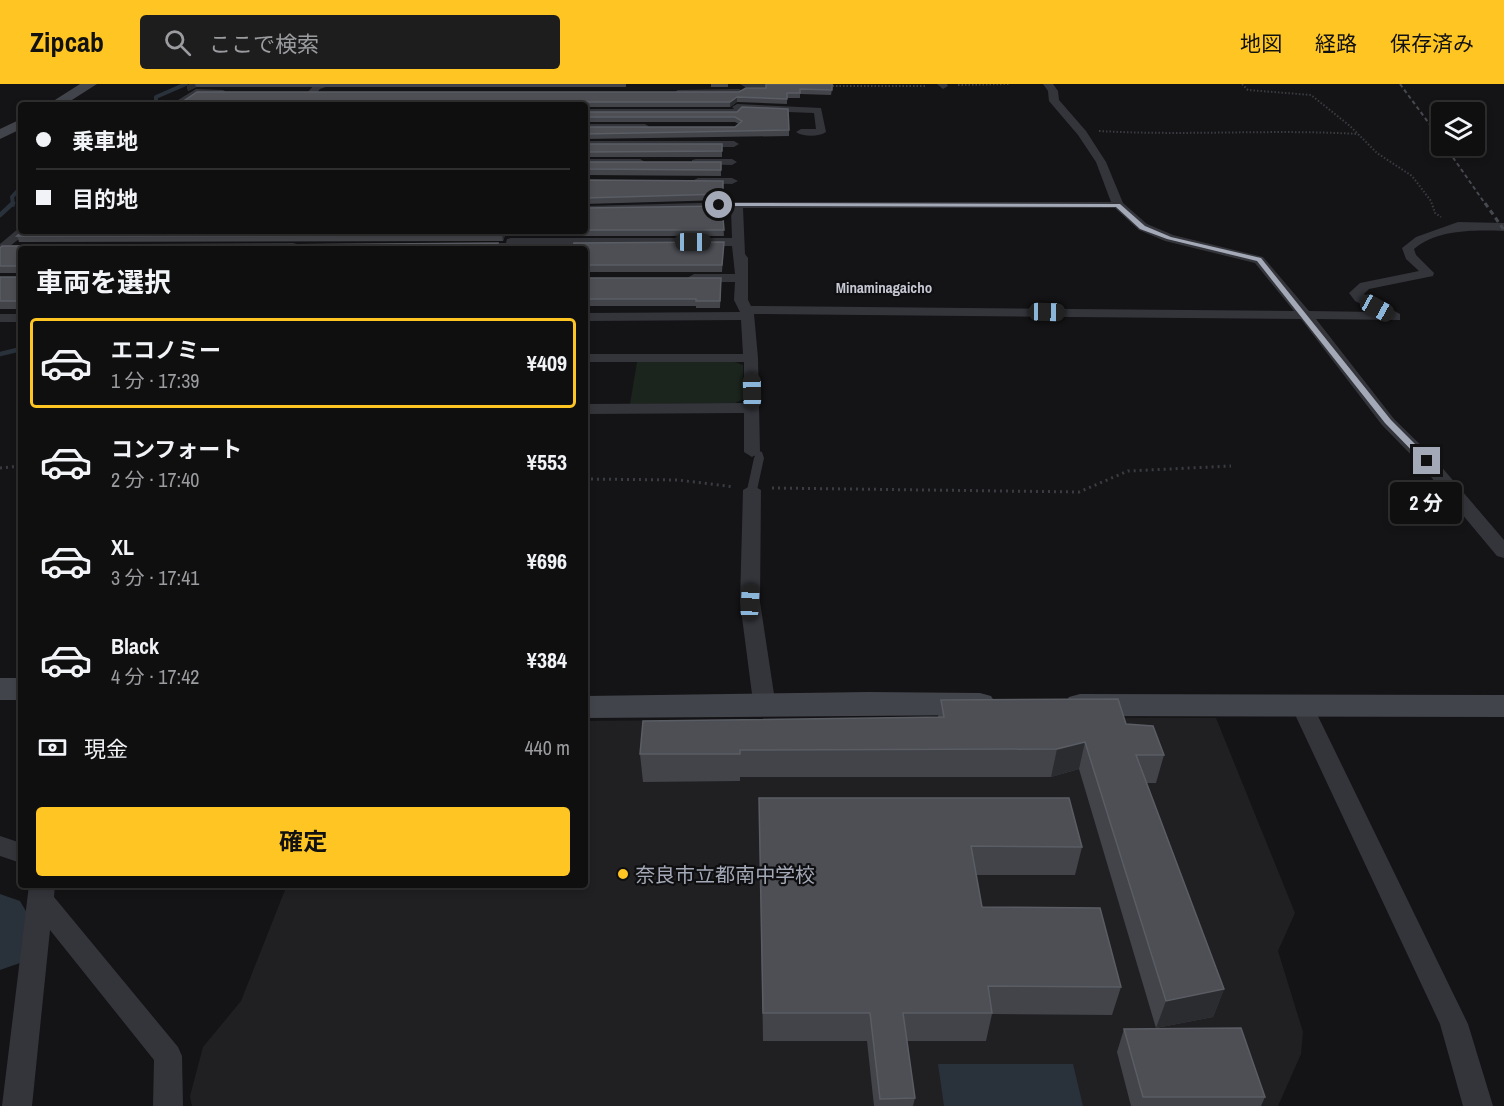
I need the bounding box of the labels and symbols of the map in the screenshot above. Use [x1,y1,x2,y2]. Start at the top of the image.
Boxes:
route start [705,191,732,218]
car [675,233,711,251]
district label: Minaminagaicho [836,277,932,298]
car [1357,291,1397,325]
car [1029,303,1065,321]
car [743,373,761,409]
route end [1413,447,1440,474]
callout: 2 分 [1391,482,1463,524]
car [740,584,760,620]
place label: 奈良市立都南中学校 [635,861,815,888]
marker: 奈良市立都南中学校 [616,867,630,881]

